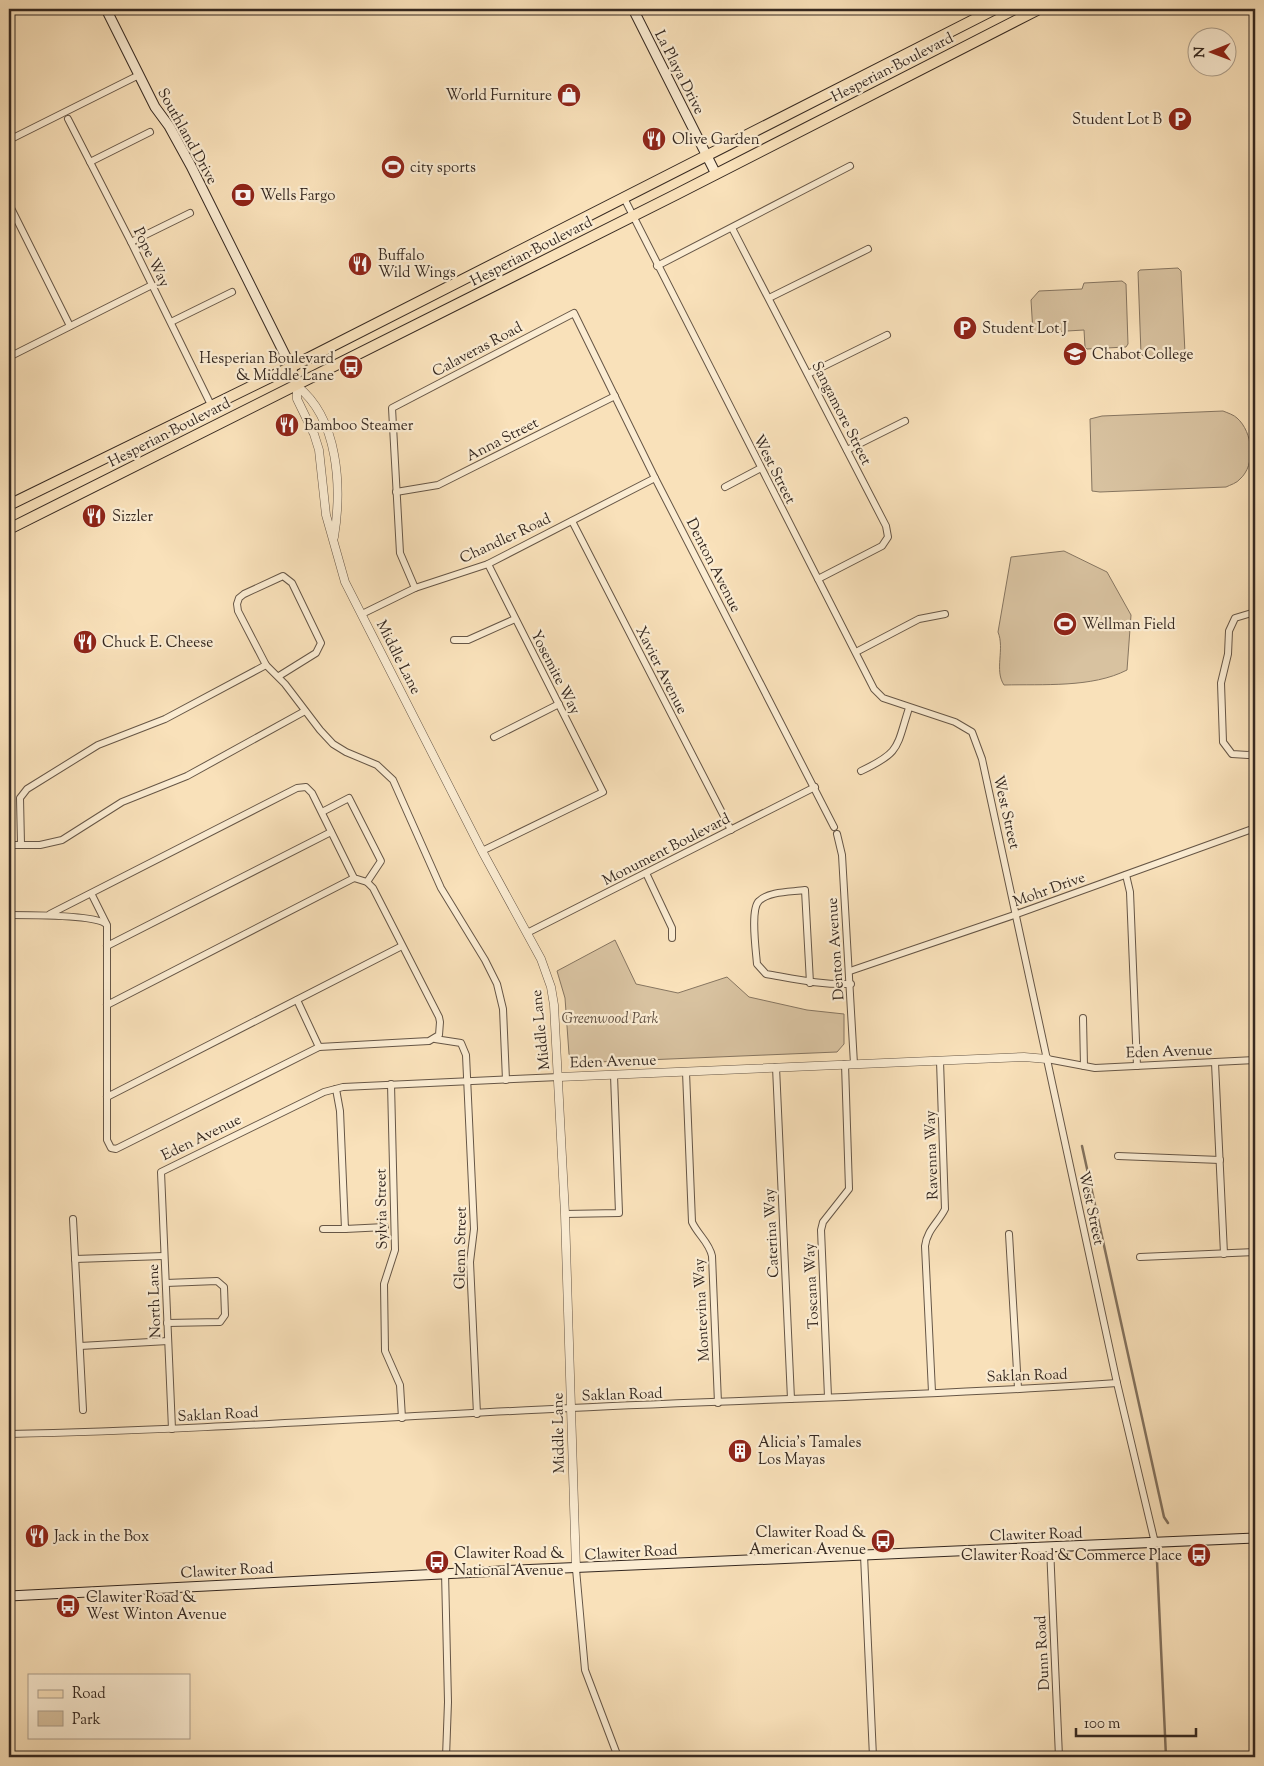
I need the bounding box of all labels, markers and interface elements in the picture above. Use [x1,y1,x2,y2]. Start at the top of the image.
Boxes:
street label: La Playa Drive [648,27,709,119]
street label: Hesperian Boulevard [828,28,958,108]
north arrow [1186,28,1236,78]
text: N [1191,46,1211,58]
shop icon: World Furniture [556,82,582,108]
street label: Southland Drive [151,85,222,189]
place label: World Furniture [446,86,552,107]
parking icon: Student Lot B [1167,106,1193,132]
place label: Student Lot B [1072,110,1163,131]
restaurant icon: Olive Garden [641,126,667,152]
place label: Olive Garden [672,130,760,151]
sports icon: city sports [380,154,406,180]
place label: city sports [410,158,476,179]
bank icon: Wells Fargo [230,182,256,208]
place label: Wells Fargo [260,186,335,207]
street label: Hesperian Boulevard [467,212,597,292]
street label: Pope Way [127,224,174,292]
place label: Buffalo Wild Wings [378,246,456,284]
restaurant icon: Buffalo Wild Wings [347,251,373,277]
parking icon: Student Lot J [952,315,978,341]
street label: Calaveras Road [429,317,527,383]
place label: Student Lot J [982,319,1068,340]
school or university icon: Chabot College [1062,341,1088,367]
place label: Chabot College [1092,345,1194,366]
place label: Hesperian Boulevard & Middle Lane [199,349,335,387]
bus stop icon: Hesperian Boulevard & Middle Lane [338,354,364,380]
street label: Sangamore Street [805,358,876,469]
street label: Hesperian Boulevard [105,393,235,473]
restaurant icon: Bamboo Steamer [274,412,300,438]
street label: Anna Street [463,413,543,468]
place label: Bamboo Steamer [304,416,414,437]
street label: West Street [747,431,800,508]
restaurant icon: Sizzler [81,503,107,529]
place label: Sizzler [112,507,154,528]
street label: Chandler Road [457,509,555,570]
street label: Denton Avenue [680,515,745,616]
sports icon: Wellman Field [1052,611,1078,637]
place label: Wellman Field [1082,615,1176,636]
street label: Middle Lane [370,617,425,698]
street label: Xavier Avenue [630,623,692,718]
street label: Yosemite Way [524,627,585,719]
restaurant icon: Chuck E. Cheese [72,629,98,655]
place label: Chuck E. Cheese [102,633,213,654]
street label: West Street [987,773,1024,851]
street label: Monument Boulevard [599,809,735,892]
street label: Mohr Drive [1011,868,1088,913]
street label: Denton Avenue [822,897,851,1001]
street label: Middle Lane [527,989,556,1071]
park label: Greenwood Park [562,1009,659,1030]
street label: Eden Avenue [1125,1040,1213,1065]
street label: Eden Avenue [569,1050,657,1075]
street label: Ravenna Way [920,1109,945,1200]
street label: Eden Avenue [158,1110,245,1167]
street label: Sylvia Street [371,1168,394,1250]
street label: West Street [1072,1169,1109,1247]
street label: Caterina Way [760,1187,785,1278]
street label: Glenn Street [450,1206,473,1290]
street label: Toscana Way [800,1242,825,1329]
street label: Montevina Way [689,1257,716,1362]
street label: North Lane [144,1263,167,1338]
street label: Saklan Road [986,1365,1068,1388]
street label: Saklan Road [581,1384,663,1407]
street label: Middle Lane [548,1392,571,1473]
street label: Saklan Road [177,1403,260,1428]
place label: Alicia's Tamales Los Mayas [758,1433,861,1471]
building icon: Alicia's Tamales Los Mayas [727,1438,753,1464]
restaurant icon: Jack in the Box [24,1523,50,1549]
place label: Clawiter Road & American Avenue [749,1523,867,1561]
street label: Clawiter Road [989,1523,1083,1548]
place label: Jack in the Box [53,1527,149,1548]
bus stop icon: Clawiter Road & American Avenue [870,1528,896,1554]
street label: Clawiter Road [584,1541,679,1566]
bus stop icon: Clawiter Road & Commerce Place [1186,1542,1212,1568]
place label: Clawiter Road & National Avenue [454,1544,565,1582]
place label: Clawiter Road & Commerce Place [961,1546,1182,1567]
bus stop icon: Clawiter Road & National Avenue [424,1549,450,1575]
street label: Clawiter Road [180,1559,275,1584]
place label: Clawiter Road & West Winton Avenue [86,1588,227,1626]
bus stop icon: Clawiter Road & West Winton Avenue [55,1593,81,1619]
street label: Dunn Road [1031,1614,1056,1691]
legend [28,1674,190,1738]
text: Road [72,1684,106,1705]
scale bar [1076,1706,1196,1738]
text: Park [72,1710,101,1731]
text: 100 m [1084,1714,1121,1735]

